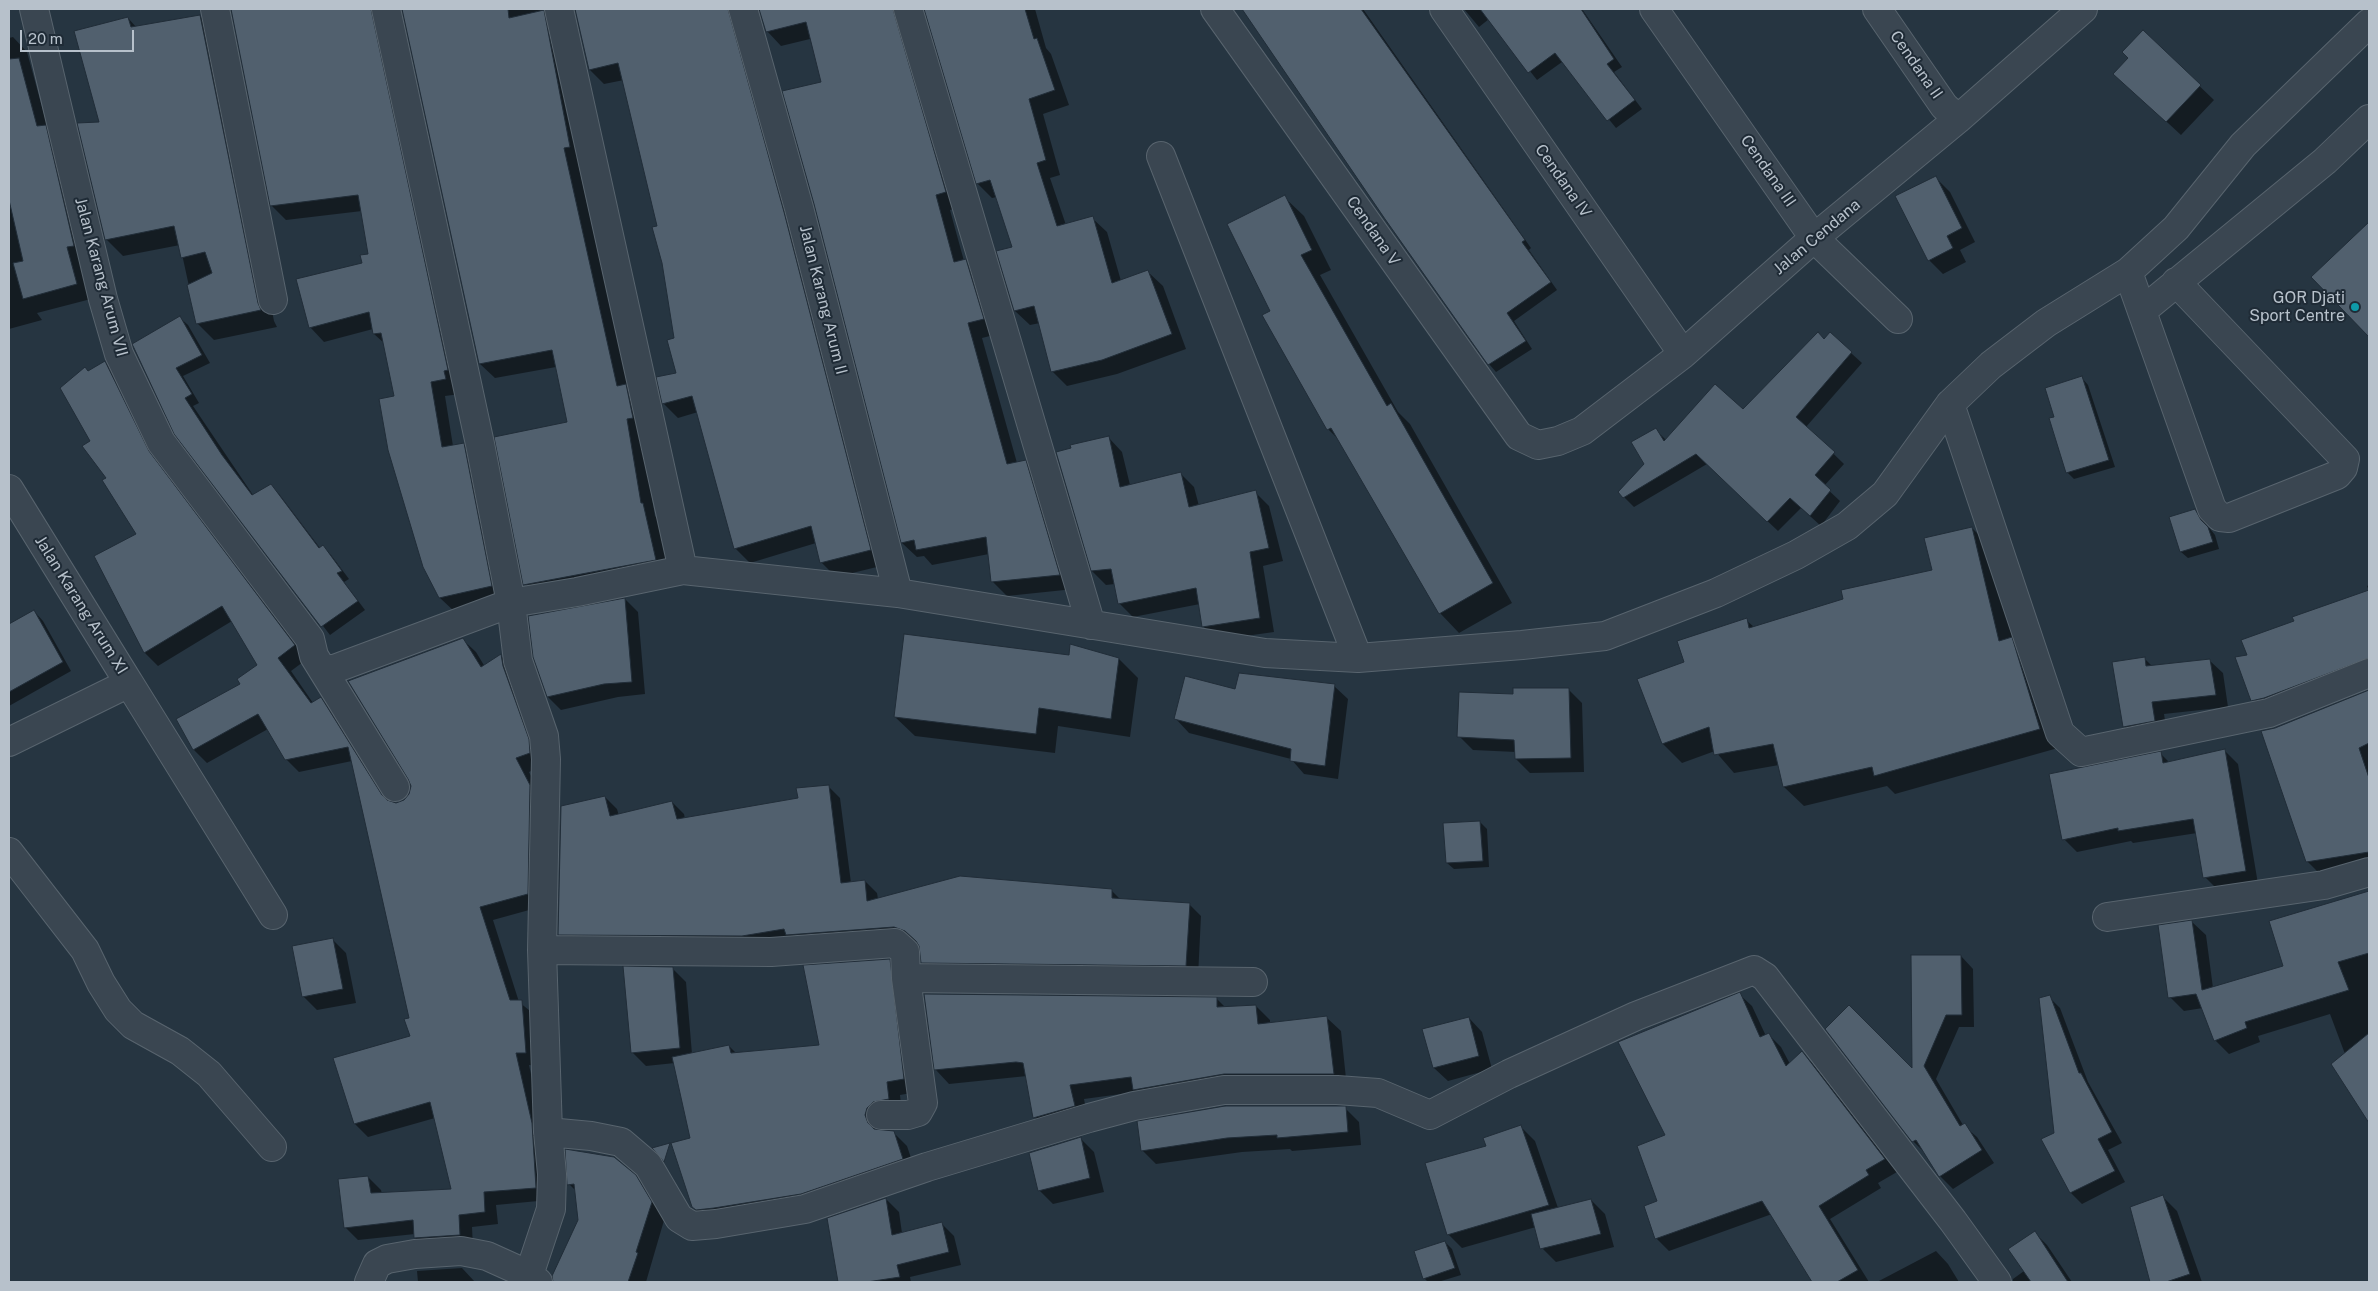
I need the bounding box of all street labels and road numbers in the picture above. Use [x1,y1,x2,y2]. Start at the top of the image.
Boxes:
street label: Cendana II [1886,27,1946,103]
street label: Cendana III [1736,131,1800,211]
street label: Cendana IV [1531,141,1595,221]
street label: Cendana V [1342,193,1404,269]
street label: Jalan Karang Arum VII [71,195,131,359]
street label: Jalan Cendana [1770,195,1864,279]
street label: Jalan Karang Arum II [795,223,851,377]
street label: Jalan Karang Arum XI [31,532,131,678]

